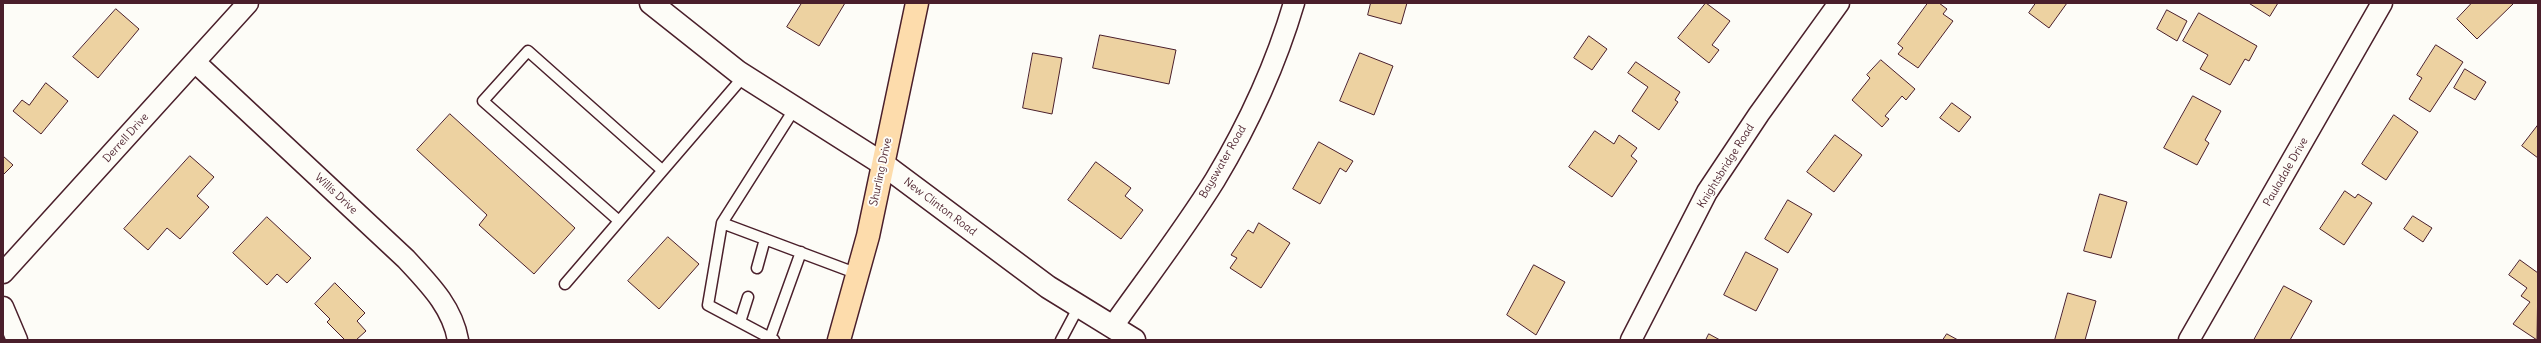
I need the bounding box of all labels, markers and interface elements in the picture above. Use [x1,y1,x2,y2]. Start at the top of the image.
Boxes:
street label: Derrell Drive [100,111,152,165]
street label: Knightsbridge Road [1695,121,1757,211]
street label: Bayswater Road [1197,123,1249,201]
street label: Pauladale Drive [2261,135,2311,209]
street label: Shurling Drive [867,137,895,207]
street label: Willis Drive [312,171,360,217]
street label: New Clinton Road [901,175,979,239]

